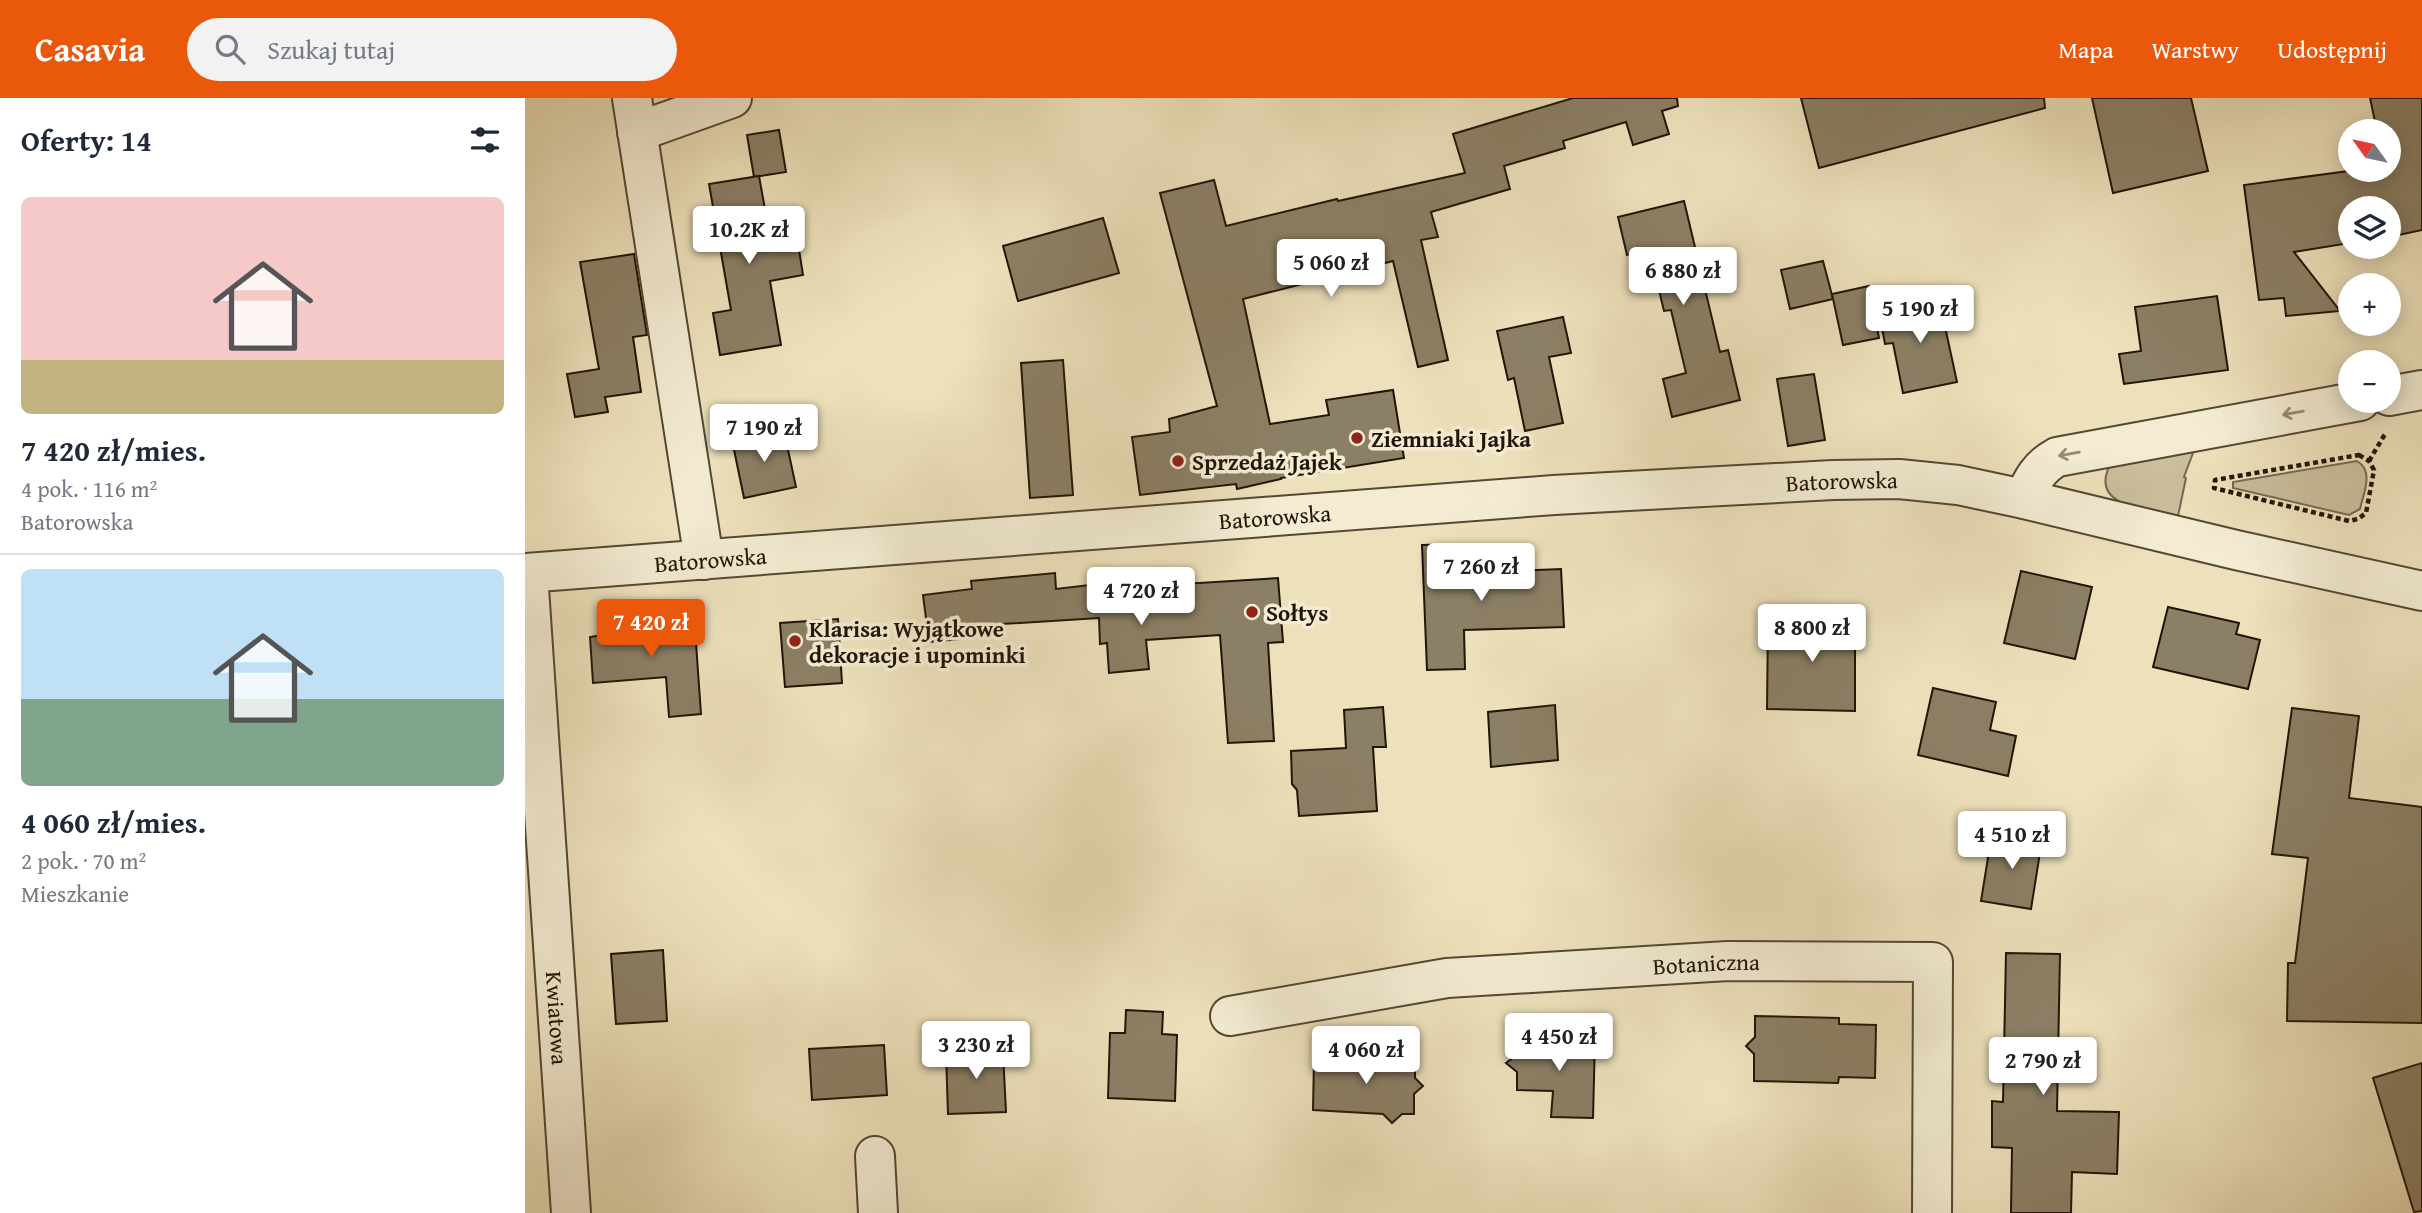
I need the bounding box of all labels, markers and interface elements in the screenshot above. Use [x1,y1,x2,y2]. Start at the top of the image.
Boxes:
search box [187,18,677,81]
text: Casavia [35,25,145,73]
icon: search [211,30,249,68]
text: Szukaj tutaj [267,30,395,69]
text: Mapa [2058,32,2114,67]
text: Warstwy [2152,32,2239,67]
text: Udostępnij [2277,32,2387,67]
text: Oferty: 14 [21,118,152,162]
north arrow [2338,119,2401,182]
map controls [2338,119,2401,413]
icon: filters [466,121,504,159]
button: layers [2338,196,2401,259]
pin: 10.2K zł [677,206,821,266]
text: 10.2K zł [709,212,789,245]
pin: 5 060 zł [1259,240,1403,299]
icon: home [200,243,326,369]
text: 5 060 zł [1293,245,1369,278]
pin: 6 880 zł [1611,248,1755,307]
text: 6 880 zł [1645,253,1721,286]
button: + [2338,273,2401,336]
pin: 5 190 zł [1848,286,1992,345]
text: 5 190 zł [1882,291,1958,324]
button: − [2338,350,2401,413]
pin: 7 190 zł [692,404,836,464]
one-way arrow [2282,407,2305,420]
text: 7 190 zł [726,410,802,443]
place label: Ziemniaki Jajka [1371,422,1531,455]
text: 7 420 zł/mies. [21,428,206,472]
marker: Ziemniaki Jajka [1349,430,1365,446]
place label: Sprzedaż Jajek [1192,445,1343,478]
one-way arrow [2059,448,2081,462]
marker: Sprzedaż Jajek [1170,453,1186,469]
street label: Batorowska [1785,463,1898,499]
text: 4 pok. · 116 m² [21,472,157,505]
street label: Batorowska [1218,495,1332,537]
text: Batorowska [21,505,133,538]
street label: Batorowska [653,538,768,580]
pin: 7 260 zł [1409,544,1553,603]
text: 7 260 zł [1443,549,1519,582]
pin: 4 720 zł [1069,568,1213,627]
text: 4 720 zł [1103,573,1179,606]
place label: Sołtys [1266,596,1328,629]
pin: 7 420 zł [579,600,723,659]
marker: Sołtys [1244,604,1260,620]
pin: 8 800 zł [1740,604,1884,664]
text: 7 420 zł [613,605,689,638]
text: 8 800 zł [1774,610,1850,643]
place label: Klarisa: Wyjątkowe dekoracje i upominki [809,612,1026,671]
icon: home [200,615,326,741]
marker: Klarisa: Wyjątkowe dekoracje i upominki [787,633,803,649]
text: 4 060 zł/mies. [21,800,206,844]
pin: 4 510 zł [1940,812,2084,871]
text: 4 510 zł [1974,817,2050,850]
text: 2 pok. · 70 m² [21,844,146,877]
text: Mieszkanie [21,877,129,910]
street label: Botaniczna [1652,944,1760,982]
street label: Kwiatowa [538,970,578,1066]
pin: 4 450 zł [1487,1014,1631,1073]
text: 4 450 zł [1521,1019,1597,1052]
pin: 3 230 zł [904,1021,1048,1081]
pin: 4 060 zł [1294,1026,1438,1086]
text: 3 230 zł [938,1027,1014,1060]
text: 4 060 zł [1328,1032,1404,1065]
pin: 2 790 zł [1971,1038,2115,1097]
text: 2 790 zł [2005,1043,2081,1076]

